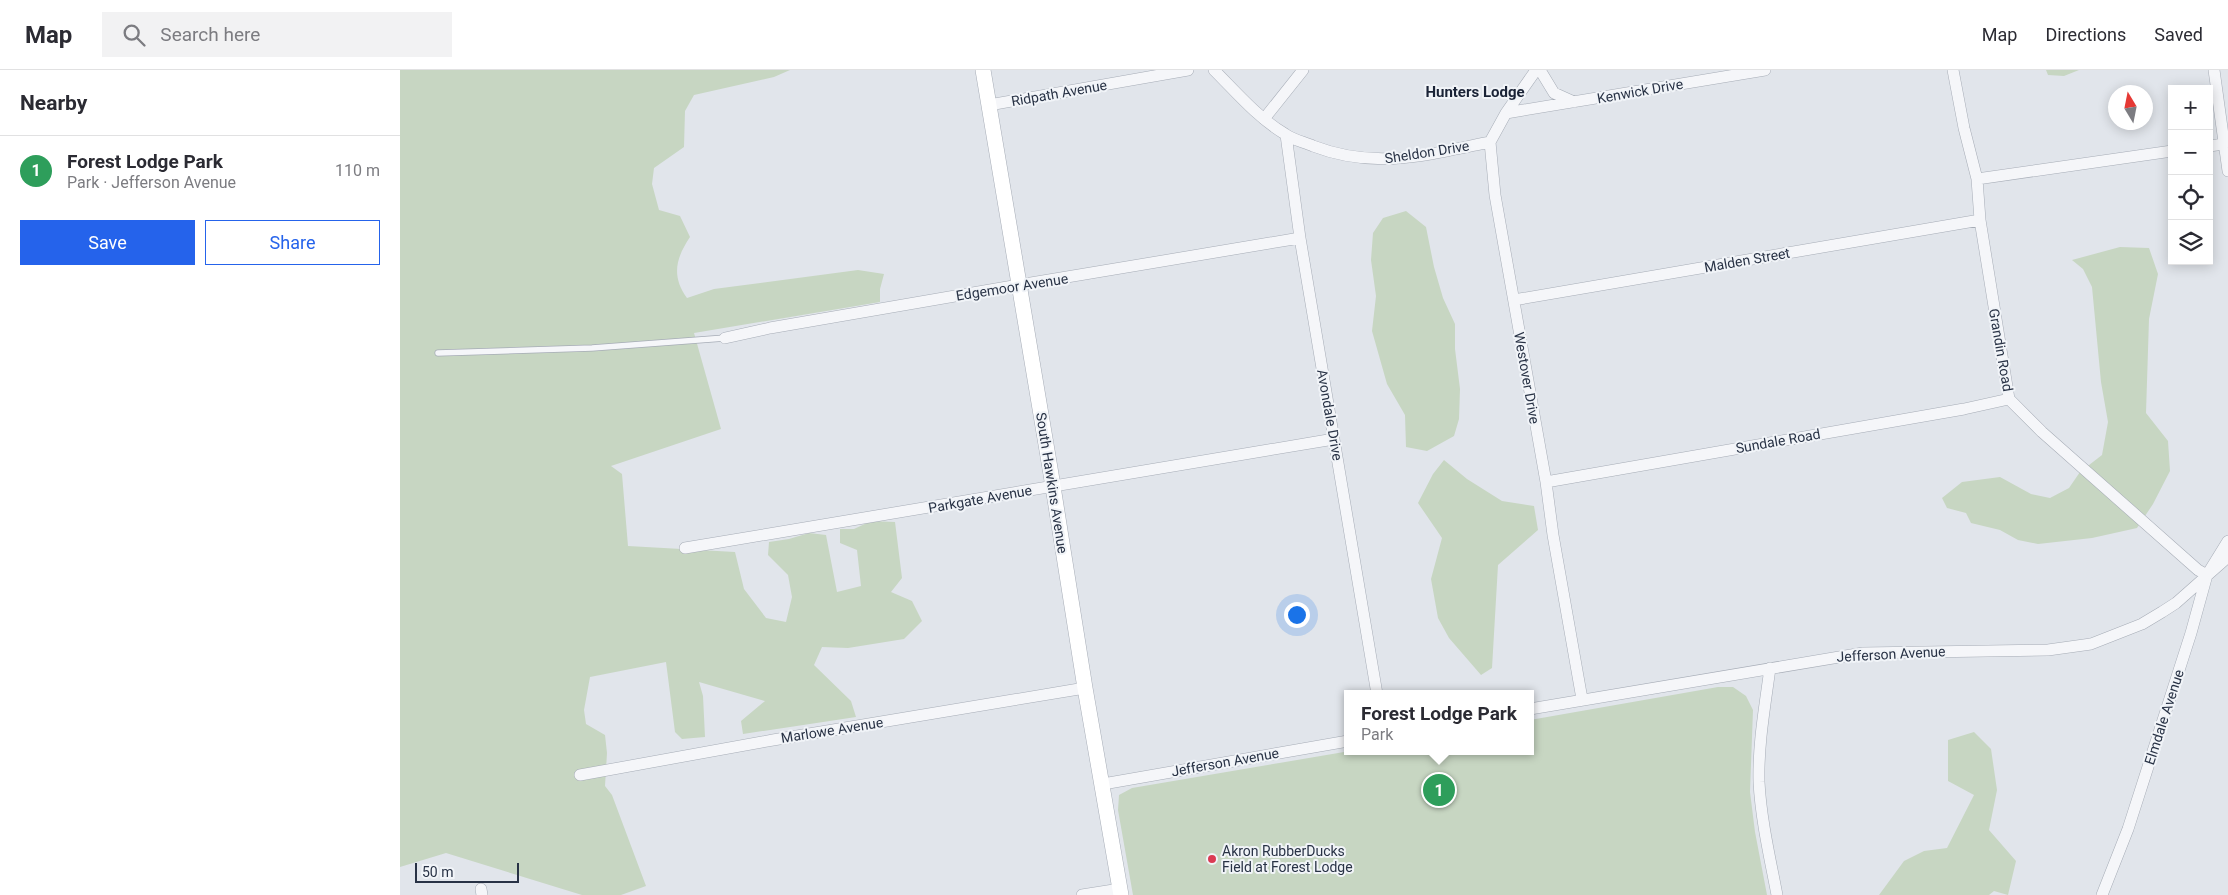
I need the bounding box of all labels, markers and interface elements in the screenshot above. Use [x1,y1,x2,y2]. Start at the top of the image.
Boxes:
search box [102,12,452,57]
text: Map [25,21,72,49]
icon: search [120,21,148,49]
text: Search here [160,23,260,46]
text: Map [1982,24,2017,45]
text: Directions [2045,24,2126,45]
text: Saved [2154,24,2203,45]
street label: Kenwick Drive [1596,76,1684,106]
street label: Ridpath Avenue [1010,77,1108,109]
district label: Hunters Lodge [1425,83,1525,101]
north arrow [2108,85,2153,130]
map controls [2168,85,2213,265]
button: + [2168,85,2213,130]
text: Nearby [20,91,87,115]
button: − [2168,130,2213,175]
street label: Sheldon Drive [1384,137,1470,167]
text: Forest Lodge Park [67,150,223,173]
text: 1 [31,161,41,180]
text: 110 m [335,161,380,180]
text: Park · Jefferson Avenue [67,173,236,192]
button: locate [2168,175,2213,220]
button: Save [20,220,195,265]
button: Share [205,220,380,265]
button: layers [2168,220,2213,265]
street label: Malden Street [1703,245,1791,275]
street label: Edgemoor Avenue [955,270,1069,304]
street label: Grandin Road [1986,307,2016,393]
street label: Westover Drive [1511,331,1543,425]
street label: Avondale Drive [1314,368,1346,462]
street label: South Hawkins Avenue [1033,411,1071,555]
street label: Sundale Road [1734,426,1822,456]
street label: Parkgate Avenue [927,482,1033,516]
your location [1284,602,1310,628]
street label: Jefferson Avenue [1836,643,1946,665]
street label: Elmdale Avenue [2141,667,2187,767]
popup [1344,690,1534,755]
text: Forest Lodge Park [1361,702,1517,725]
street label: Marlowe Avenue [780,714,884,746]
text: Park [1361,725,1393,744]
street label: Jefferson Avenue [1170,745,1280,779]
pin: 1 [1423,771,1455,809]
place label: Akron RubberDucks Field at Forest Lodge [1222,843,1353,875]
marker: Akron RubberDucks Field at Forest Lodge [1206,853,1218,865]
scale bar [415,860,519,883]
text: 50 m [422,864,454,880]

